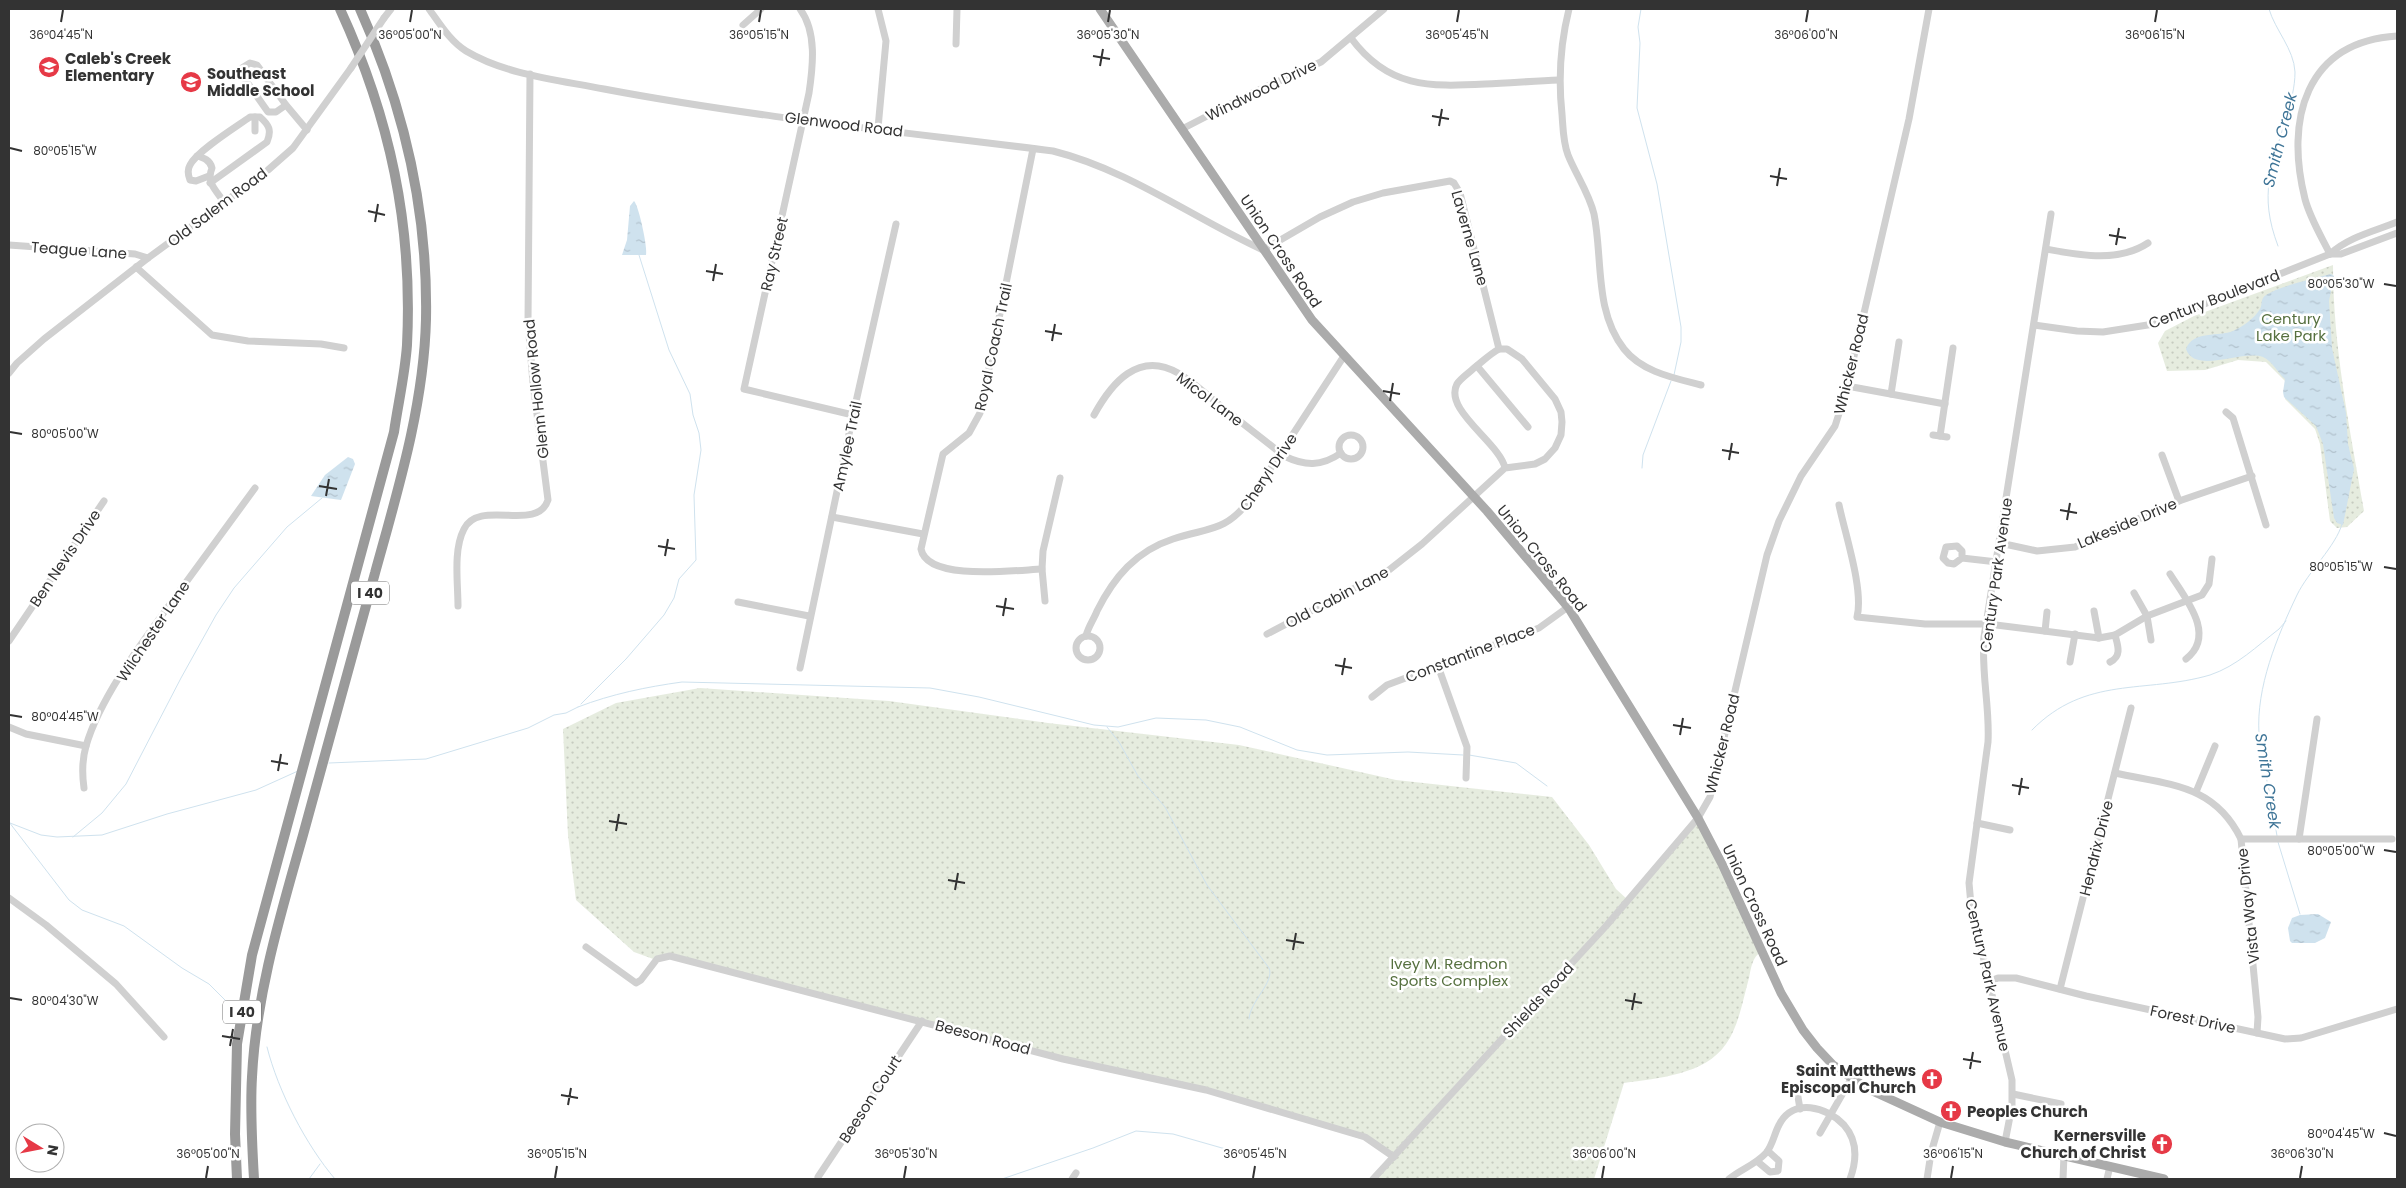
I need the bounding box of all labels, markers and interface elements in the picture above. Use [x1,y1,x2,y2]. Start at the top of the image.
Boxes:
text: 36°04'45"N [29,26,93,43]
text: 36°05'00"N [378,26,442,43]
text: 36°05'15"N [729,26,789,43]
text: 36°05'30"N [1076,26,1140,43]
text: 36°05'45"N [1425,26,1489,43]
text: 36°06'00"N [1774,26,1838,43]
text: 36°06'15"N [2125,26,2185,43]
place label: Caleb's Creek Elementary [65,48,172,86]
street label: Windwood Drive [1202,54,1320,126]
school or university icon: Caleb's Creek Elementary [37,55,61,79]
place label: Southeast Middle School [207,63,314,101]
school or university icon: Southeast Middle School [179,70,203,94]
water label: Smith Creek [2257,89,2303,190]
street label: Glenwood Road [784,106,904,142]
text: 80°05'15"W [33,142,97,159]
street label: Old Salem Road [163,162,271,252]
street label: Laverne Lane [1446,188,1494,288]
street label: Union Cross Road [1235,190,1327,312]
street label: Ray Street [755,215,793,293]
street label: Teague Lane [30,236,128,264]
street label: Century Boulevard [2145,264,2283,334]
text: 80°05'30"W [2308,275,2375,292]
street label: Royal Coach Trail [969,281,1017,413]
park label: Century Lake Park [2256,308,2326,346]
street label: Whicker Road [1828,312,1874,416]
street label: Glenn Hollow Road [518,318,554,460]
street label: Micol Lane [1172,367,1248,431]
street label: Amylee Trail [827,399,867,493]
text: 80°05'00"W [31,425,99,442]
street label: Cheryl Drive [1234,429,1302,515]
street label: Lakeside Drive [2074,493,2180,553]
street label: Century Park Avenue [1975,496,2017,654]
street label: Union Cross Road [1492,500,1592,616]
street label: Ben Nevis Drive [25,505,105,611]
text: 80°05'15"W [2309,558,2373,575]
street label: Old Cabin Lane [1282,561,1392,633]
street label: Wilchester Lane [111,576,195,686]
road number: I 40 [351,582,389,604]
street label: Constantine Place [1402,619,1538,687]
street label: Whicker Road [1699,692,1745,796]
text: 80°04'45"W [31,708,99,725]
water label: Smith Creek [2249,731,2287,831]
street label: Hendrix Drive [2074,798,2118,898]
street label: Union Cross Road [1718,841,1792,969]
text: 80°05'00"W [2307,842,2375,859]
street label: Vista Way Drive [2231,847,2265,965]
street label: Century Park Avenue [1960,897,2016,1053]
park label: Ivey M. Redmon Sports Complex [1390,953,1508,991]
street label: Shields Road [1498,958,1578,1042]
text: 80°04'30"W [32,992,99,1009]
road number: I 40 [223,1000,261,1024]
street label: Forest Drive [2148,1000,2238,1038]
street label: Beeson Road [933,1014,1033,1060]
street label: Beeson Court [834,1051,906,1147]
place label: Saint Matthews Episcopal Church [1781,1060,1916,1098]
church icon: Saint Matthews Episcopal Church [1920,1067,1944,1091]
church icon: Peoples Church [1939,1099,1963,1123]
place label: Peoples Church [1967,1101,2088,1122]
north arrow [15,1123,65,1173]
place label: Kernersville Church of Christ [2021,1125,2146,1163]
text: 80°04'45"W [2307,1125,2375,1142]
church icon: Kernersville Church of Christ [2150,1132,2174,1156]
text: N [42,1143,64,1157]
text: 36°05'00"N [176,1145,240,1162]
text: 36°05'15"N [527,1145,587,1162]
text: 36°05'30"N [874,1145,938,1162]
text: 36°05'45"N [1223,1145,1287,1162]
text: 36°06'00"N [1572,1145,1636,1162]
text: 36°06'15"N [1923,1145,1983,1162]
text: 36°06'30"N [2270,1145,2334,1162]

